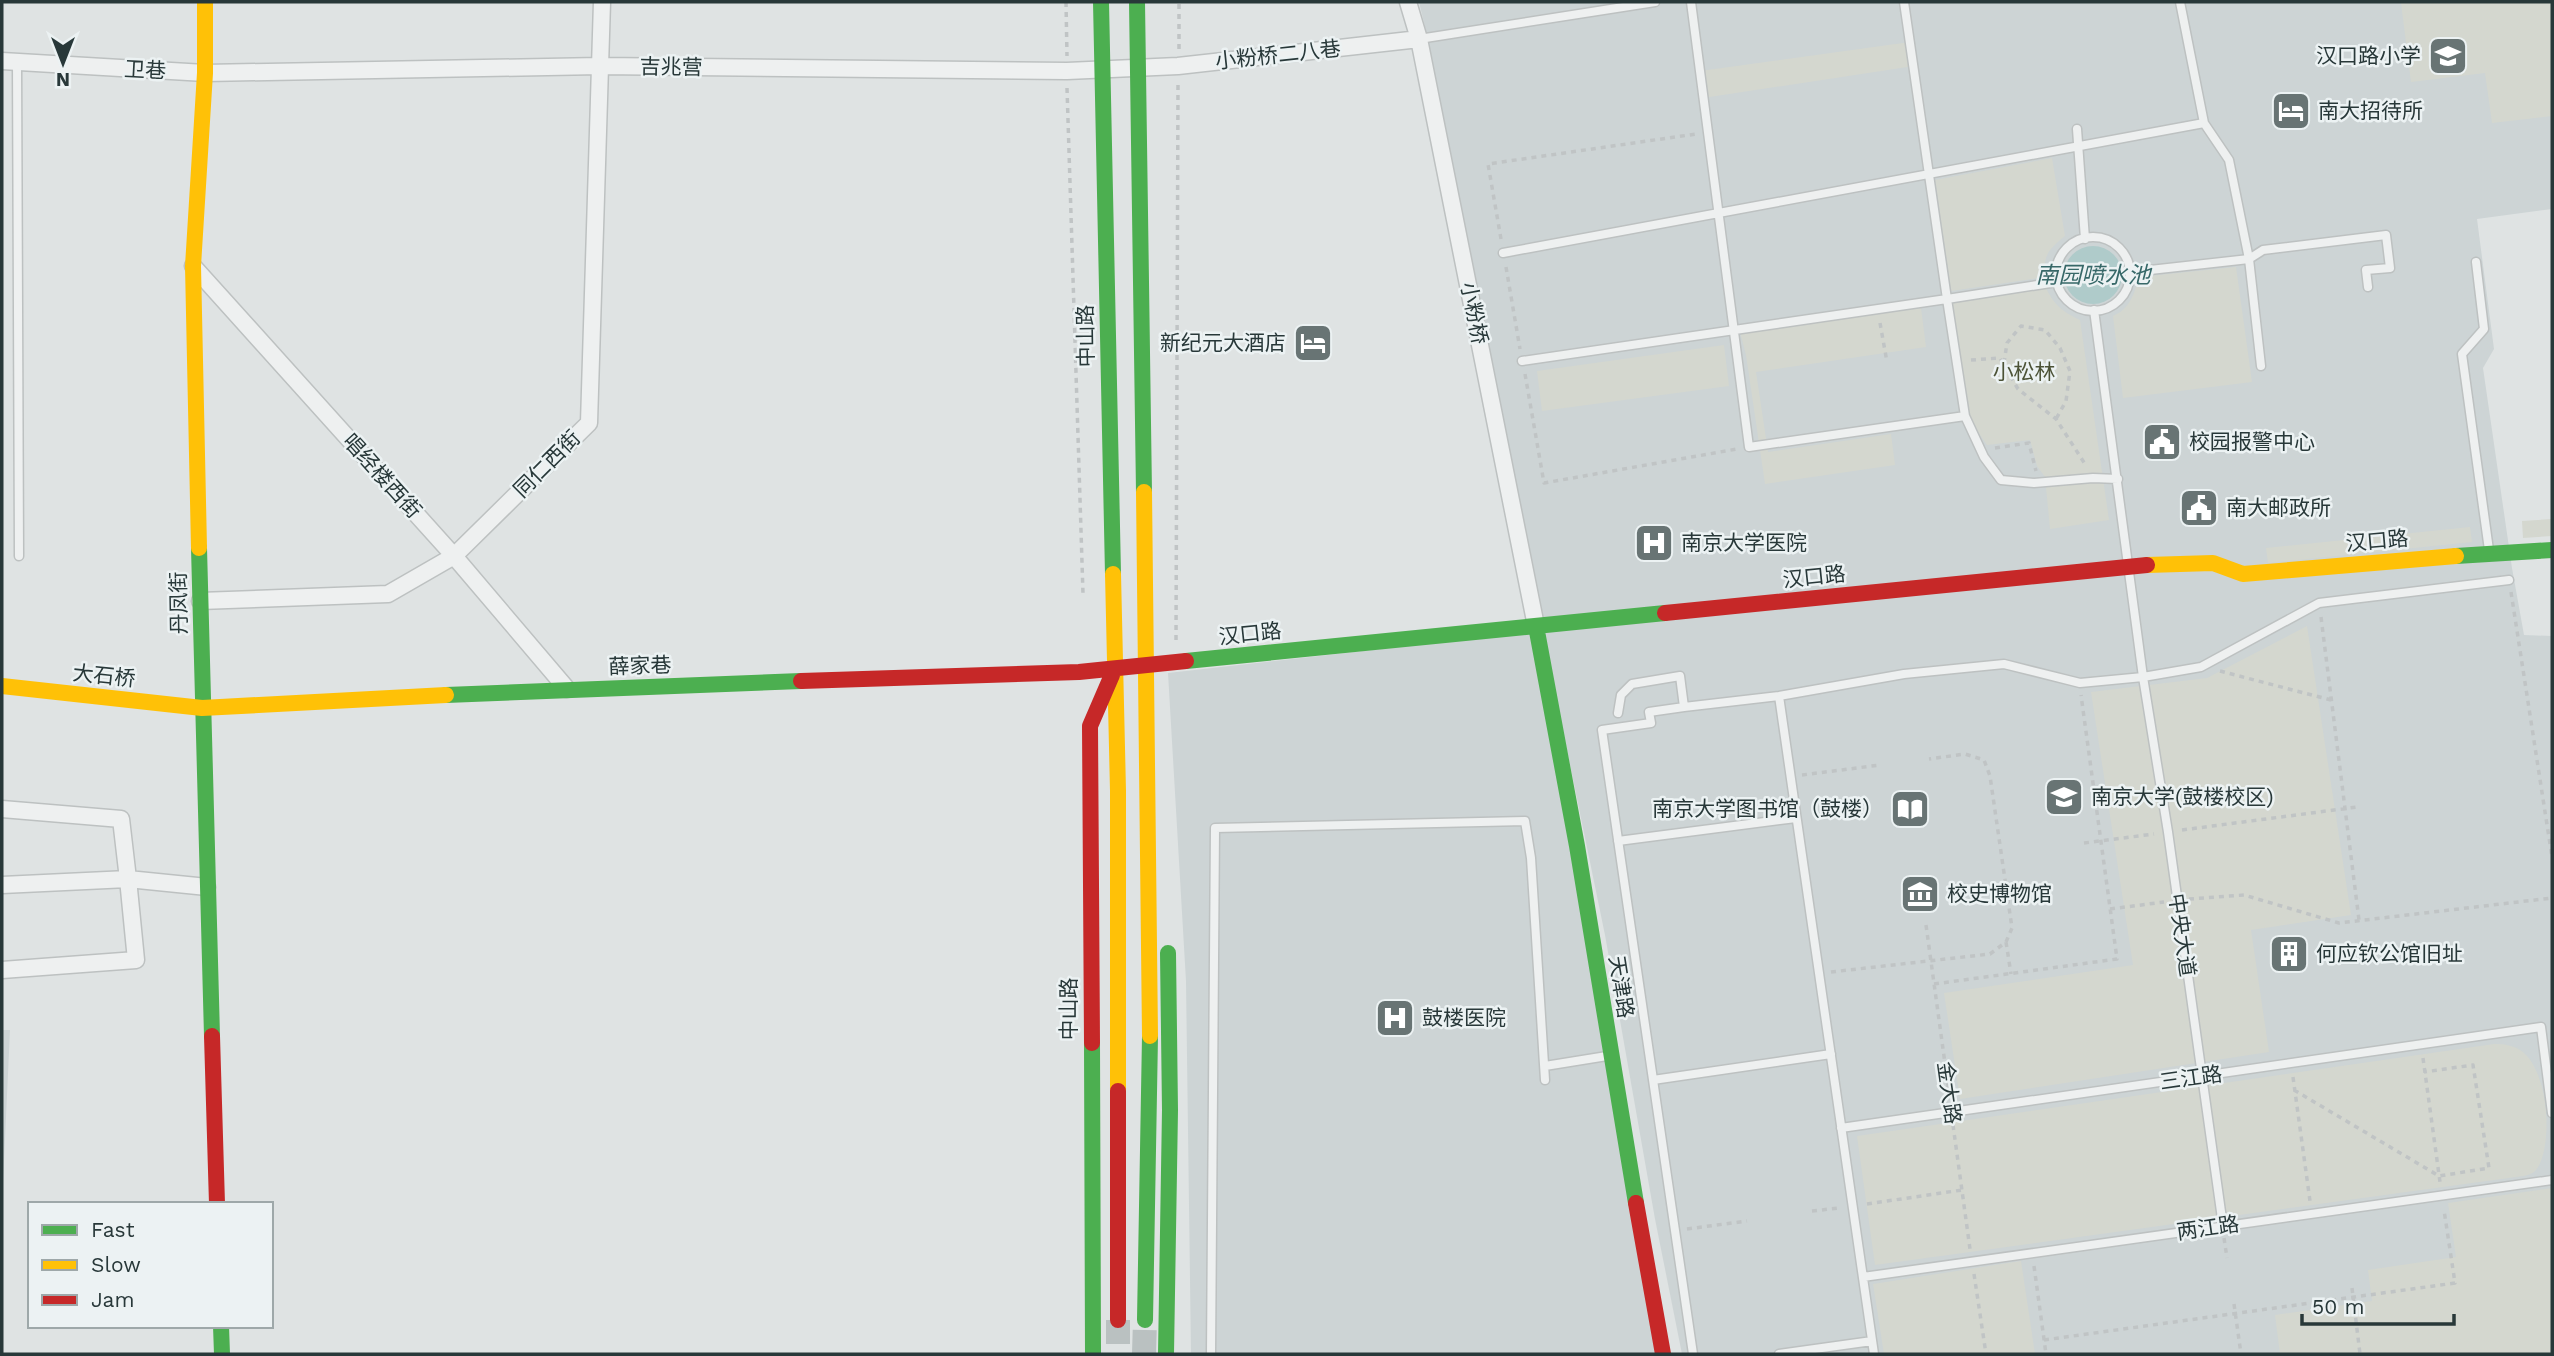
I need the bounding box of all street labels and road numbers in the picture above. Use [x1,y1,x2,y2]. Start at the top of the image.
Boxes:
street label: 小粉桥二八巷 [1214,35,1342,74]
street label: 吉兆营 [639,53,703,80]
street label: 卫巷 [123,56,167,83]
street label: 小粉桥 [1456,280,1493,346]
street label: 中山路 [1072,304,1099,368]
street label: 同仁西街 [508,425,585,502]
street label: 唱经楼西街 [338,428,427,523]
street label: 汉口路 [2344,525,2409,556]
street label: 汉口路 [1781,561,1847,592]
street label: 丹凤街 [165,571,192,635]
street label: 汉口路 [1217,618,1283,649]
street label: 薛家巷 [608,652,672,679]
street label: 大石桥 [71,660,137,691]
street label: 中央大道 [2164,892,2201,978]
street label: 天津路 [1604,954,1639,1020]
street label: 中山路 [1056,978,1081,1041]
street label: 金大路 [1933,1060,1966,1126]
street label: 三江路 [2158,1061,2224,1094]
street label: 两江路 [2175,1211,2241,1244]

